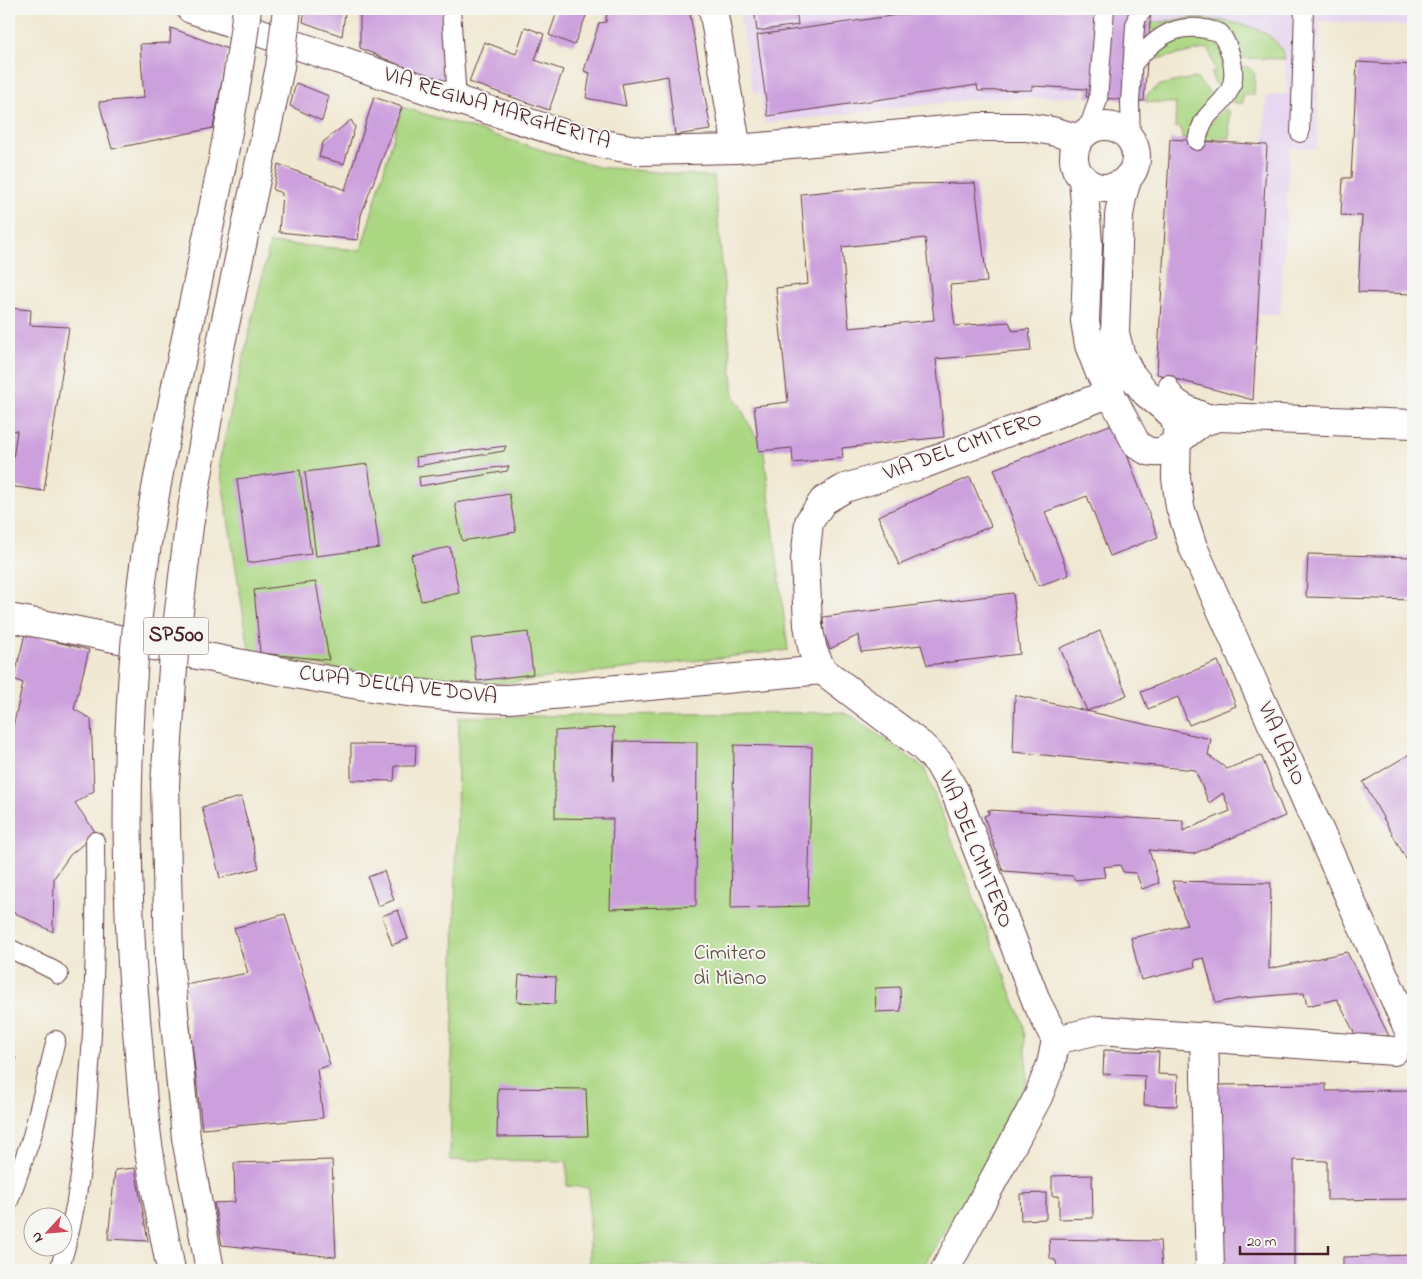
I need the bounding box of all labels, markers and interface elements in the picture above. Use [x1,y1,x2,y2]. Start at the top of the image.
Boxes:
street label: VIA REGINA MARGHERITA [379,59,614,159]
street label: VIA DEL CIMITERO [878,404,1047,491]
road number: SP500 [144,618,208,654]
street label: CUPA DELLA VEDOVA [297,658,499,714]
street label: VIA LAZIO [1248,696,1314,791]
street label: VIA DEL CIMITERO [929,766,1021,933]
park label: Cimitero di Miano [693,938,767,995]
north arrow [22,1206,72,1256]
scale bar [1240,1224,1327,1256]
text: N [26,1228,49,1246]
text: 20 m [1247,1231,1277,1253]

